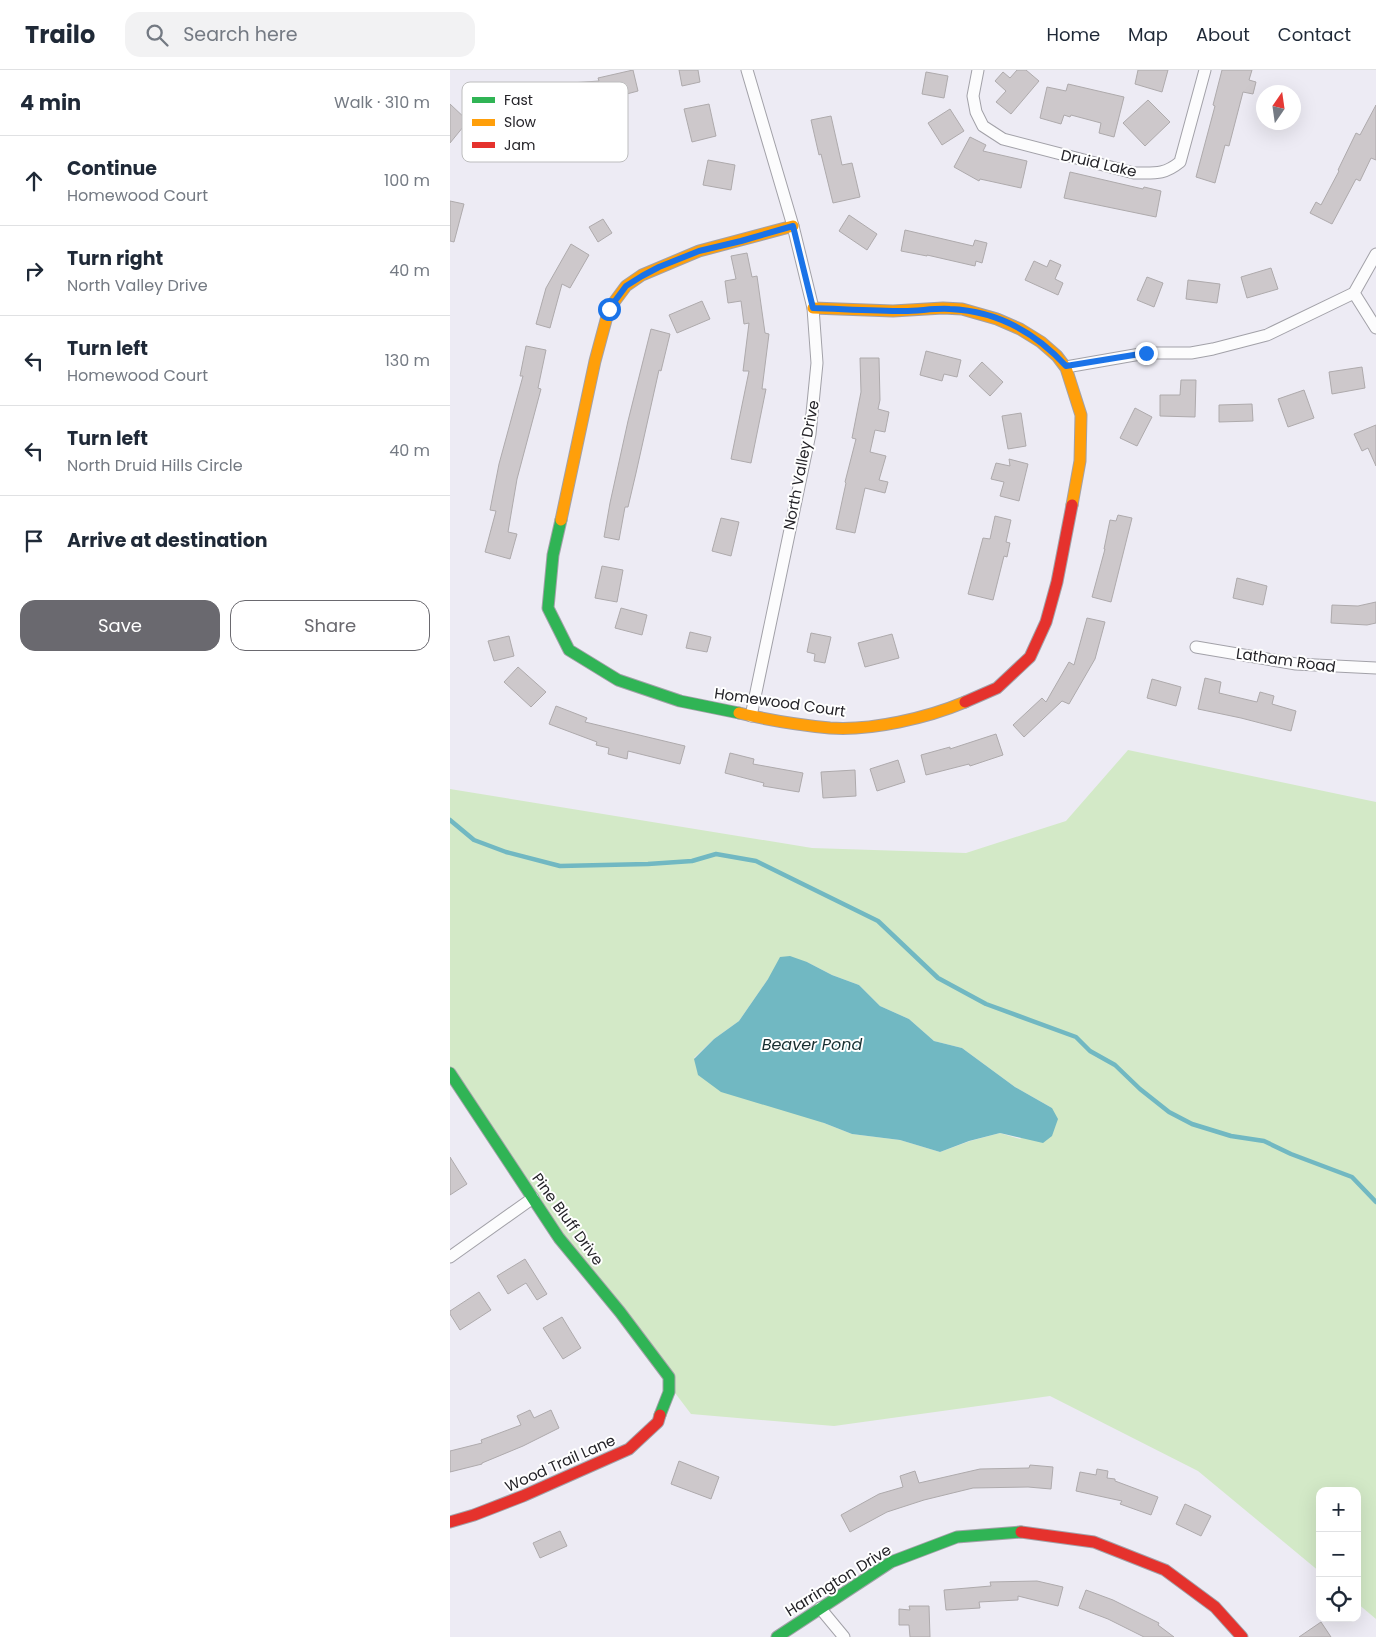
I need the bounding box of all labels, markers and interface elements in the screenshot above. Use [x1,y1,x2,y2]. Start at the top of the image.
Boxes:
search box [125,12,475,57]
text: Trailo [25,18,95,51]
icon: search [143,21,171,49]
text: Search here [183,21,298,48]
text: Home [1046,22,1100,47]
text: Map [1128,22,1168,47]
text: About [1196,22,1250,47]
text: Contact [1278,22,1351,47]
legend [462,82,628,162]
north arrow [1256,85,1301,130]
text: 4 min [20,88,81,117]
text: Fast [504,90,533,110]
text: Walk · 310 m [334,91,430,114]
text: Slow [504,112,537,132]
text: Jam [504,135,535,155]
street label: Druid Lake [1059,144,1139,182]
text: Continue [67,155,157,182]
icon: ahead [20,167,48,195]
text: 100 m [384,169,430,192]
text: Homewood Court [67,184,208,207]
text: Turn right [67,245,163,272]
icon: right [20,257,48,285]
text: 40 m [389,259,430,282]
text: North Valley Drive [67,274,208,297]
route start [598,298,621,321]
text: Turn left [67,335,148,362]
route end [1135,342,1158,365]
icon: left [20,347,48,375]
text: 130 m [385,349,430,372]
text: Homewood Court [67,364,208,387]
street label: North Valley Drive [778,398,824,532]
text: Turn left [67,425,148,452]
icon: left [20,437,48,465]
text: 40 m [389,439,430,462]
text: North Druid Hills Circle [67,454,243,477]
icon: arrive [20,527,48,555]
text: Arrive at destination [67,527,268,554]
button: Save [20,600,220,651]
button: Share [230,600,430,651]
street label: Latham Road [1235,643,1337,677]
street label: Homewood Court [713,682,847,722]
water label: Beaver Pond [762,1033,863,1056]
street label: Pine Bluff Drive [527,1169,609,1269]
street label: Wood Trail Lane [501,1429,619,1497]
map controls [1316,1487,1361,1622]
button: + [1316,1487,1361,1532]
button: − [1316,1532,1361,1577]
street label: Harrington Drive [781,1539,895,1621]
button: locate [1316,1577,1361,1622]

